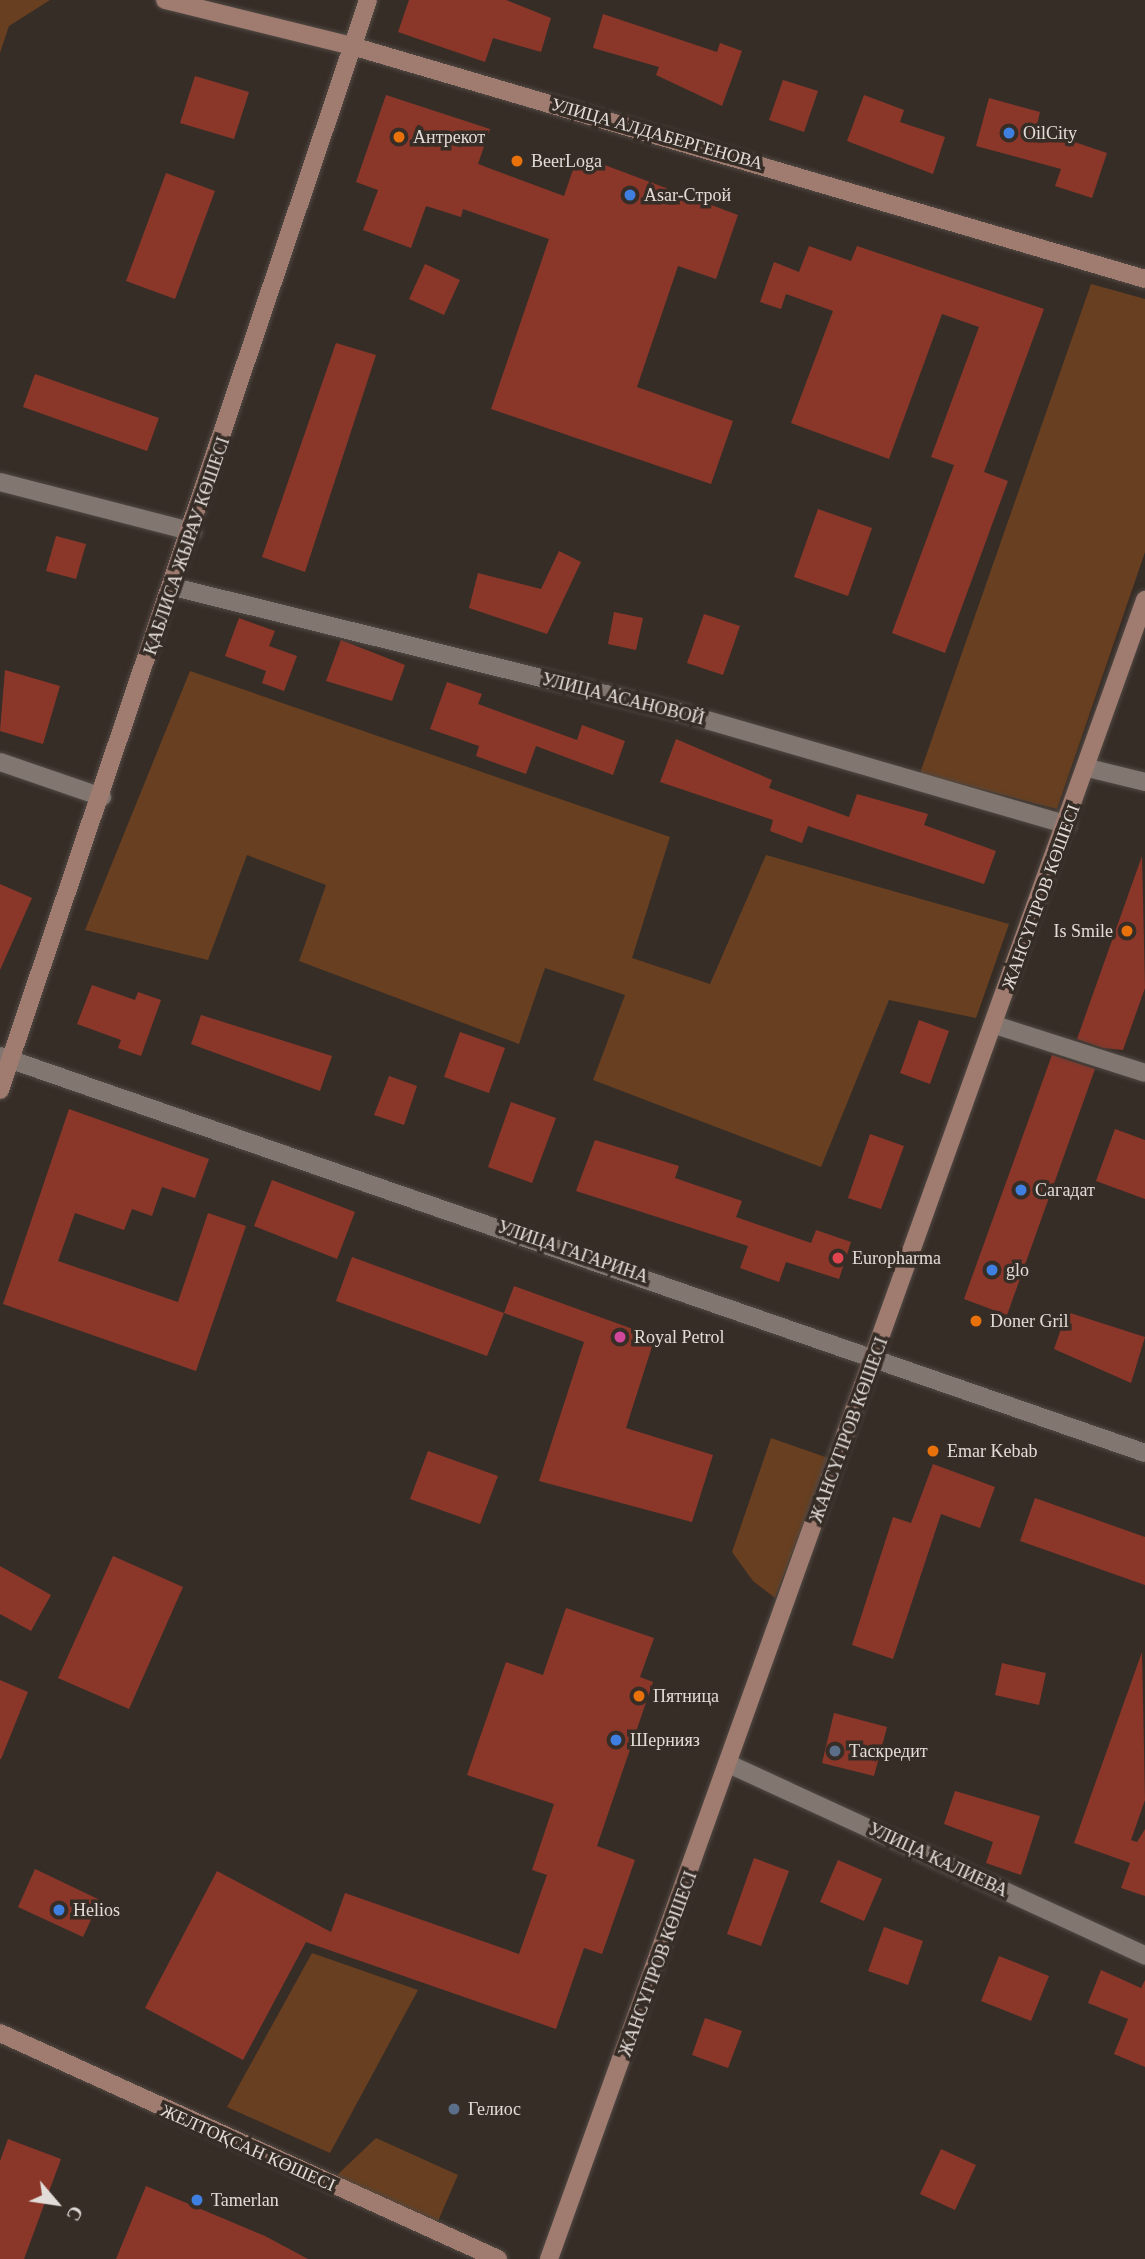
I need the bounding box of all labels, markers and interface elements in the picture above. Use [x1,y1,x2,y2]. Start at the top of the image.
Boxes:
street label: УЛИЦА АЛДАБЕРГЕНОВА [549,93,765,175]
place label: OilCity [1023,122,1077,144]
marker: OilCity [1001,125,1017,141]
place label: Антрекот [413,126,485,148]
marker: Антрекот [391,129,407,145]
place label: BeerLoga [531,150,602,172]
marker: BeerLoga [509,153,525,169]
place label: Asar-Строй [644,184,731,206]
marker: Asar-Строй [622,187,638,203]
street label: ҚАБЛИСА ЖЫРАУ КӨШЕСІ [140,434,234,658]
street label: УЛИЦА АСАНОВОЙ [540,668,706,730]
street label: ЖАНСҮГІРОВ КӨШЕСІ [997,801,1085,993]
place label: Is Smile [1053,920,1113,942]
marker: Is Smile [1119,923,1135,939]
place label: Сагадат [1035,1179,1095,1201]
marker: Сагадат [1013,1182,1029,1198]
street label: УЛИЦА ГАГАРИНА [495,1216,651,1288]
place label: Europharma [852,1247,941,1269]
marker: Europharma [830,1250,846,1266]
place label: glo [1006,1259,1029,1281]
marker: glo [984,1262,1000,1278]
place label: Doner Gril [990,1310,1068,1332]
marker: Doner Gril [968,1313,984,1329]
place label: Royal Petrol [634,1326,724,1348]
marker: Royal Petrol [612,1329,628,1345]
street label: ЖАНСҮГІРОВ КӨШЕСІ [805,1334,893,1526]
place label: Emar Kebab [947,1440,1037,1462]
marker: Emar Kebab [925,1443,941,1459]
place label: Пятница [653,1685,719,1707]
marker: Пятница [631,1688,647,1704]
place label: Шернияз [630,1729,700,1751]
marker: Шернияз [608,1732,624,1748]
place label: Таскредит [849,1740,928,1762]
marker: Таскредит [827,1743,843,1759]
street label: УЛИЦА КАЛИЕВА [865,1818,1011,1902]
street label: ЖАНСҮГІРОВ КӨШЕСІ [614,1868,702,2060]
place label: Helios [73,1899,120,1921]
marker: Helios [51,1902,67,1918]
place label: Гелиос [468,2098,521,2120]
street label: ЖЕЛТОҚСАН КӨШЕСІ [157,2100,339,2196]
marker: Гелиос [446,2101,462,2117]
north arrow [21,2168,91,2238]
place label: Tamerlan [211,2189,279,2211]
marker: Tamerlan [189,2192,205,2208]
text: С [62,2202,87,2225]

